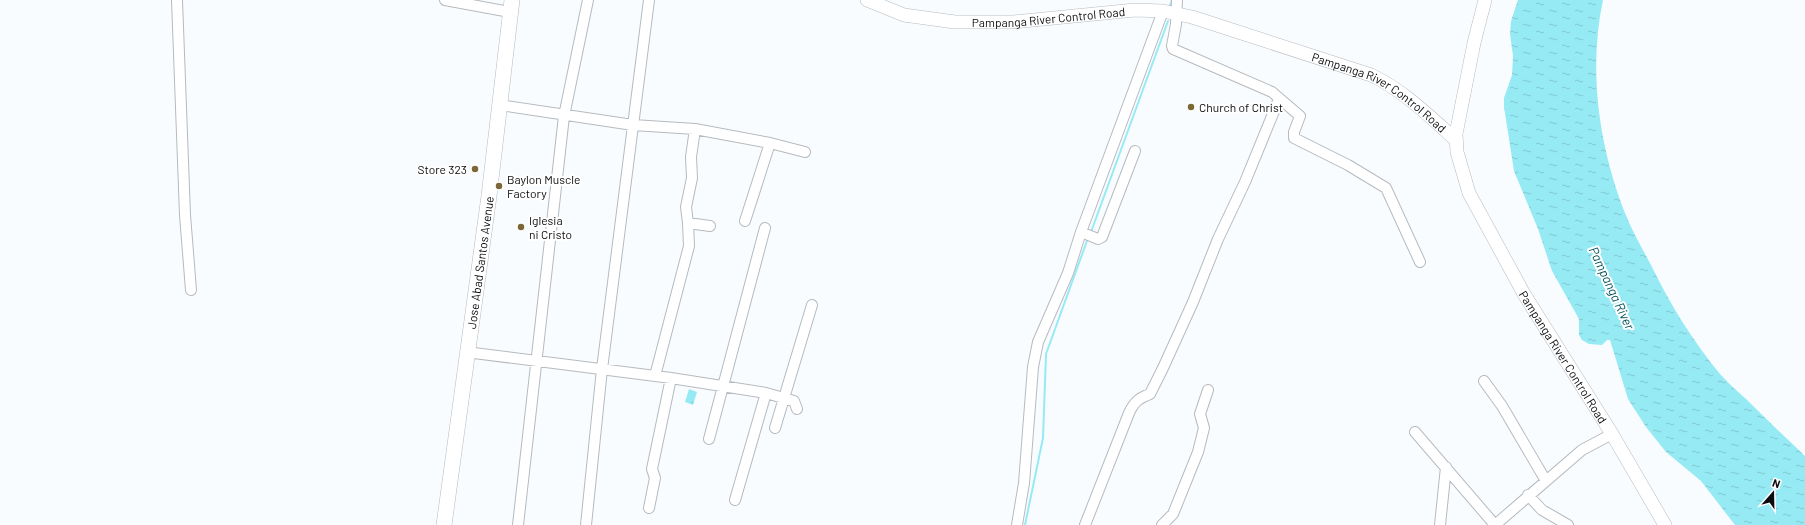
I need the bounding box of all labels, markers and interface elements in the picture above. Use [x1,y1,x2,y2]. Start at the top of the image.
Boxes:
street label: Pampanga River Control Road [972,4,1126,29]
street label: Pampanga River Control Road [1310,49,1449,135]
place label: Church of Christ [1199,100,1283,114]
marker: Church of Christ [1186,102,1196,112]
place label: Store 323 [417,162,467,176]
marker: Store 323 [470,164,480,174]
place label: Baylon Muscle Factory [507,172,580,200]
marker: Baylon Muscle Factory [494,181,504,191]
street label: Jose Abad Santos Avenue [464,195,496,330]
place label: Iglesia ni Cristo [529,213,572,241]
marker: Iglesia ni Cristo [516,222,526,232]
water label: Pampanga River [1586,244,1638,332]
street label: Pampanga River Control Road [1517,288,1610,426]
north arrow [1753,473,1793,513]
text: N [1771,476,1782,490]

